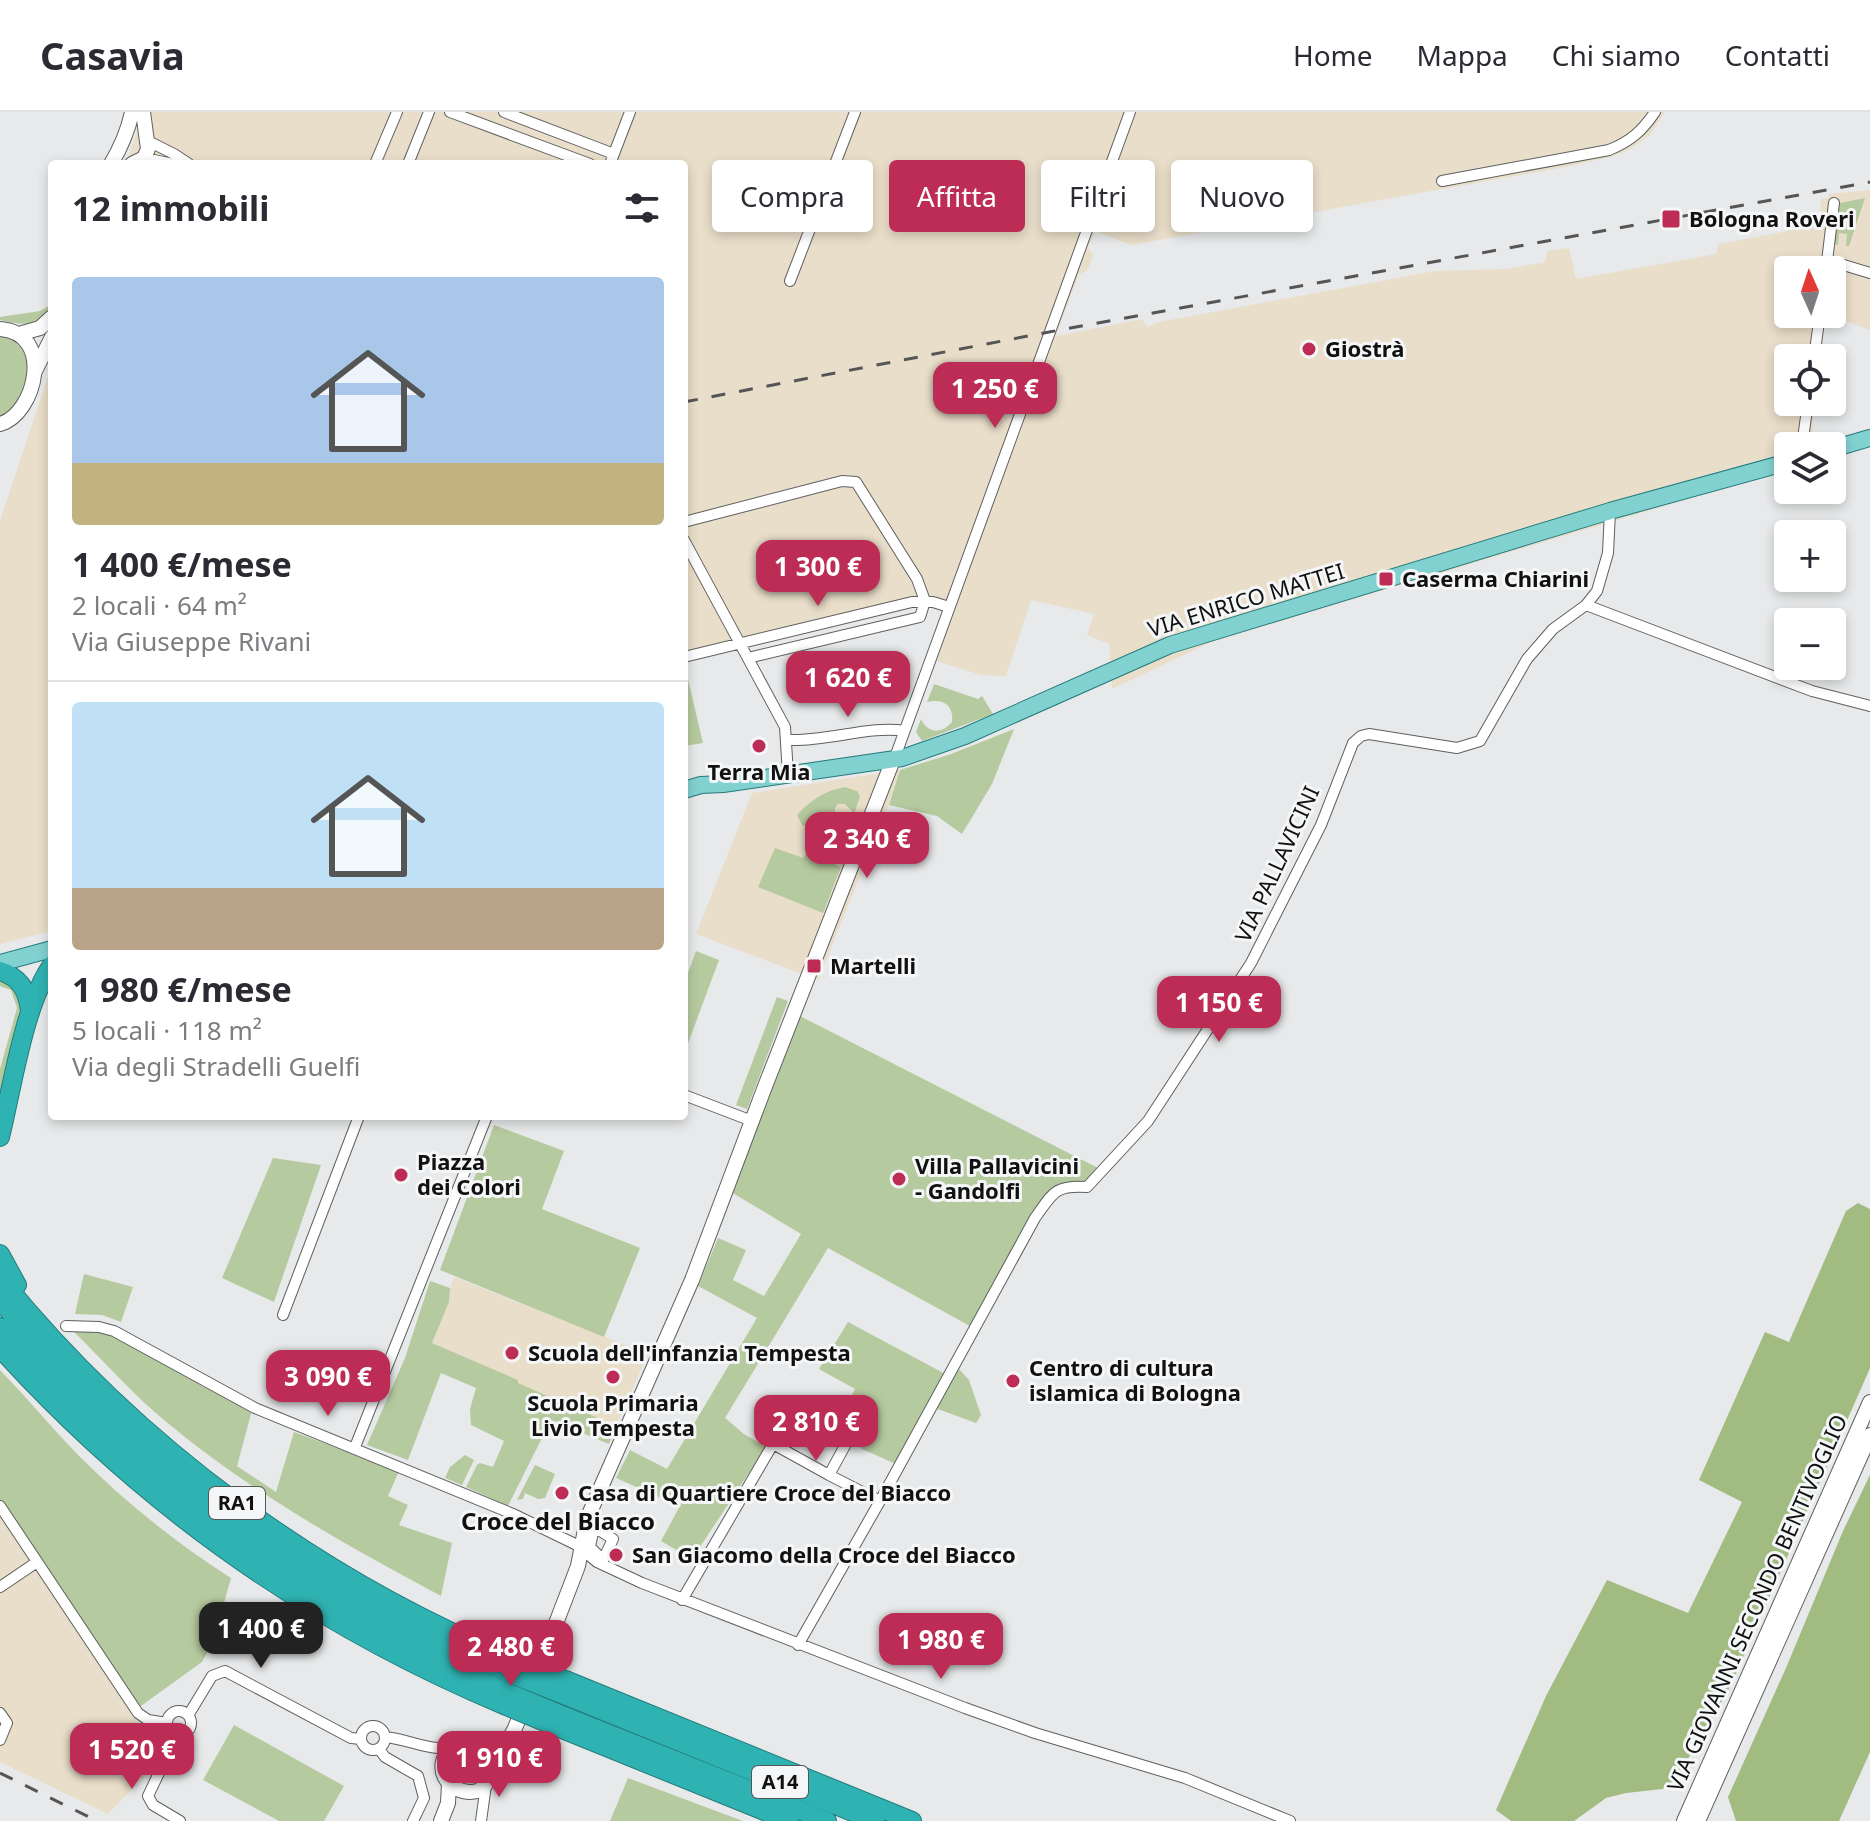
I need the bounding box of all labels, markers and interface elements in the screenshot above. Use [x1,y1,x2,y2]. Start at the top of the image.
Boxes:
text: Casavia [40,29,185,81]
text: Home [1293,36,1373,74]
text: Mappa [1417,36,1508,74]
text: Chi siamo [1552,36,1681,74]
text: Contatti [1725,36,1830,74]
chip: Compra [712,160,873,232]
chip: Affitta [889,160,1025,232]
chip: Filtri [1041,160,1155,232]
chip: Nuovo [1171,160,1313,232]
text: 12 immobili [72,185,269,231]
icon: filters [620,186,664,230]
place label: Bologna Roveri [1689,203,1855,233]
marker: Bologna Roveri [1660,208,1682,230]
north arrow [1774,256,1846,328]
map controls [1774,256,1846,680]
icon: home [296,329,440,473]
place label: Giostrà [1325,333,1404,363]
marker: Giostrà [1300,340,1318,358]
button: locate [1774,344,1846,416]
pin: 1 250 € [921,362,1069,430]
text: 1 250 € [951,370,1039,406]
button: layers [1774,432,1846,504]
button: + [1774,520,1846,592]
pin: 1 300 € [744,540,892,608]
text: 1 400 €/mese [72,541,292,587]
text: 1 300 € [774,548,862,584]
street label: VIA ENRICO MATTEI [1144,555,1348,643]
place label: Caserma Chiarini [1402,563,1589,593]
marker: Caserma Chiarini [1377,570,1395,588]
text: 2 locali · 64 m² [72,587,247,623]
button: − [1774,608,1846,680]
text: Via Giuseppe Rivani [72,623,311,659]
pin: 1 620 € [774,651,922,719]
text: 1 620 € [804,659,892,695]
marker: Terra Mia [750,737,768,755]
icon: home [296,754,440,898]
place label: Terra Mia [708,756,810,786]
street label: VIA PALLAVICINI [1227,781,1325,947]
pin: 2 340 € [793,812,941,880]
text: 2 340 € [823,820,911,856]
place label: Martelli [830,950,916,980]
marker: Martelli [805,957,823,975]
text: 1 980 €/mese [72,966,292,1012]
pin: 1 150 € [1145,976,1293,1044]
text: 1 150 € [1175,984,1263,1020]
text: 5 locali · 118 m² [72,1012,262,1048]
text: Via degli Stradelli Guelfi [72,1048,361,1084]
place label: Piazza dei Colori [417,1146,521,1201]
place label: Villa Pallavicini - Gandolfi [915,1150,1079,1205]
marker: Piazza dei Colori [392,1166,410,1184]
marker: Villa Pallavicini - Gandolfi [890,1170,908,1188]
place label: Scuola dell'infanzia Tempesta [528,1337,851,1367]
marker: Scuola dell'infanzia Tempesta [503,1344,521,1362]
pin: 3 090 € [254,1350,402,1418]
place label: Centro di cultura islamica di Bologna [1029,1352,1241,1407]
text: 3 090 € [284,1358,372,1394]
marker: Scuola Primaria Livio Tempesta [604,1368,622,1386]
marker: Centro di cultura islamica di Bologna [1004,1372,1022,1390]
place label: Scuola Primaria Livio Tempesta [527,1387,699,1442]
pin: 2 810 € [742,1395,890,1463]
text: 2 810 € [772,1403,860,1439]
street label: VIA GIOVANNI SECONDO BENTIVOGLIO [1659,1409,1853,1796]
place label: Casa di Quartiere Croce del Biacco [578,1477,951,1507]
marker: Casa di Quartiere Croce del Biacco [553,1484,571,1502]
road number: RA1 [209,1487,265,1519]
district label: Croce del Biacco [461,1504,655,1537]
place label: San Giacomo della Croce del Biacco [632,1539,1016,1569]
marker: San Giacomo della Croce del Biacco [607,1546,625,1564]
pin: 1 400 € [187,1602,335,1670]
text: 1 400 € [217,1610,305,1646]
pin: 1 980 € [867,1613,1015,1681]
pin: 2 480 € [437,1620,585,1688]
text: 1 980 € [897,1621,985,1657]
text: 2 480 € [467,1628,555,1664]
pin: 1 520 € [58,1723,206,1791]
text: 1 520 € [88,1731,176,1767]
pin: 1 910 € [425,1731,573,1799]
text: 1 910 € [455,1739,543,1775]
road number: A14 [752,1766,808,1798]

